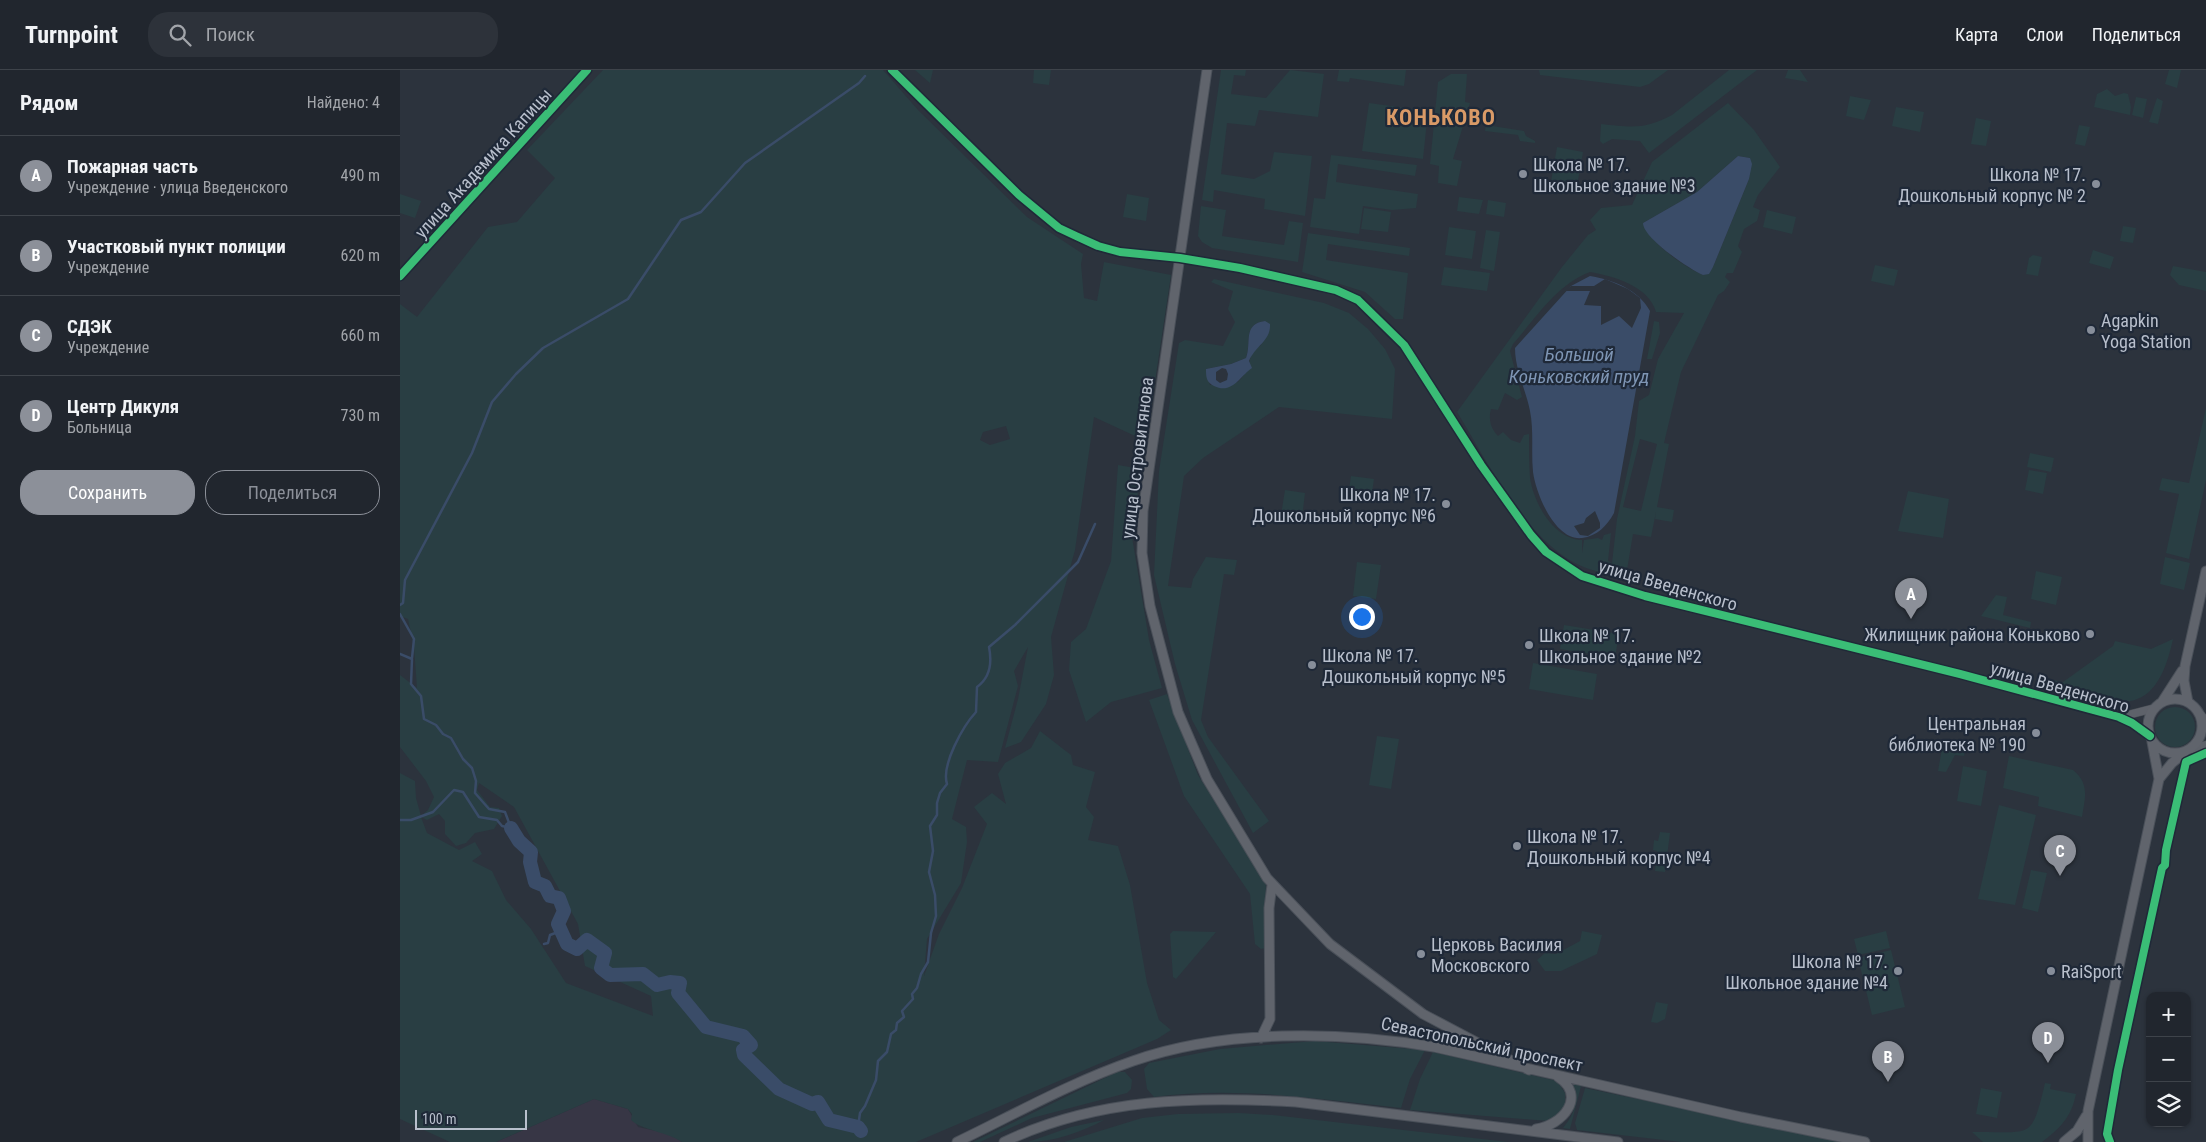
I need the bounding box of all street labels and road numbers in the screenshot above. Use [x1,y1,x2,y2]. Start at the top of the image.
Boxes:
street label: улица Академика Капицы [410,84,556,242]
street label: улица Островитянова [1117,376,1157,540]
street label: улица Введенского [1596,555,1740,615]
street label: улица Введенского [1988,657,2132,717]
street label: Севастопольский проспект [1379,1012,1585,1076]

